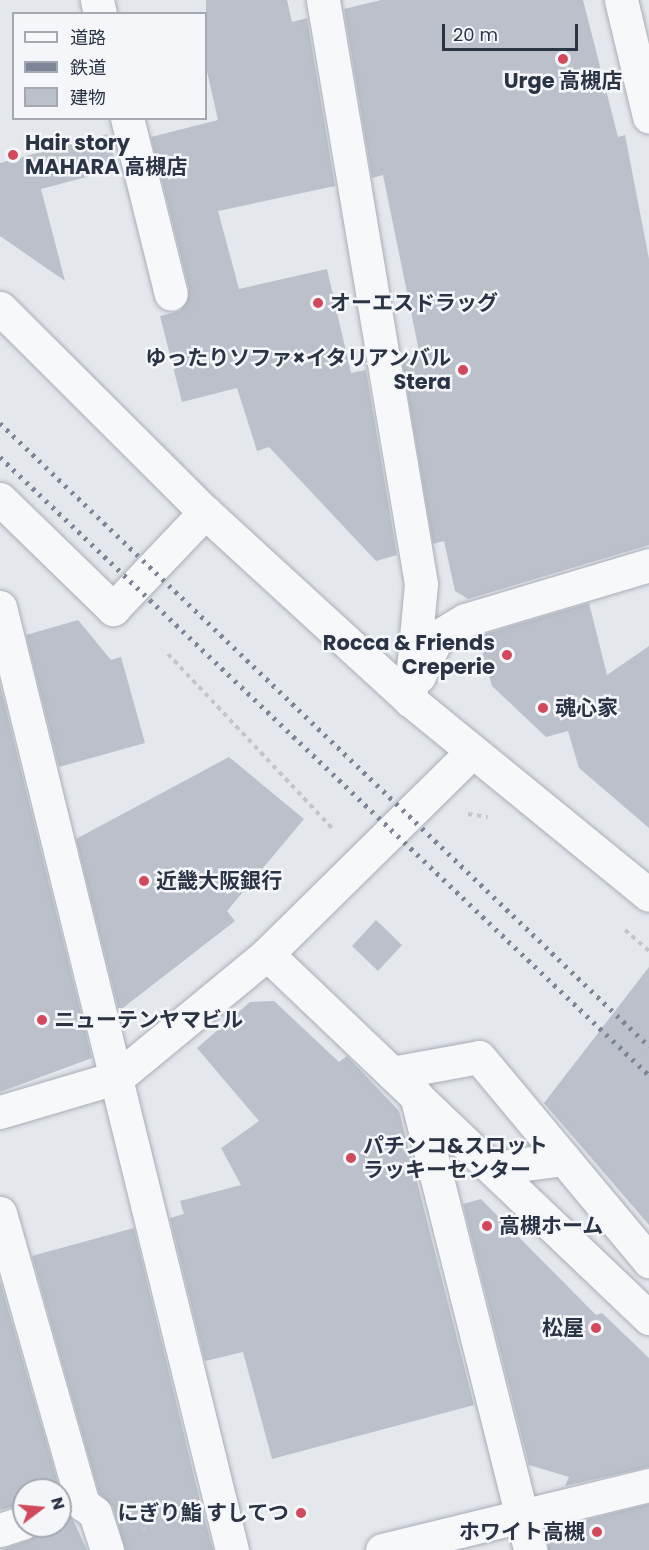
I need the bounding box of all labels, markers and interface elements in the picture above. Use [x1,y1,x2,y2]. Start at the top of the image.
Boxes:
legend [12,12,207,120]
scale bar [445,12,582,50]
text: 20 m [453,22,498,47]
text: 道路 [70,25,106,50]
marker: Urge 高槻店 [556,52,570,66]
text: 鉄道 [70,55,106,80]
place label: Urge 高槻店 [504,68,622,94]
text: 建物 [70,85,106,110]
place label: Hair story MAHARA 高槻店 [25,130,187,180]
marker: Hair story MAHARA 高槻店 [6,148,20,162]
place label: オーエスドラッグ [330,290,498,316]
marker: オーエスドラッグ [311,296,325,310]
place label: ゆったりソファ×イタリアンバル Stera [144,345,451,395]
marker: ゆったりソファ×イタリアンバル Stera [456,363,470,377]
place label: Rocca & Friends Creperie [323,630,495,680]
marker: Rocca & Friends Creperie [500,648,514,662]
place label: 魂心家 [555,695,618,721]
marker: 魂心家 [536,701,550,715]
place label: 近畿大阪銀行 [156,868,282,894]
marker: 近畿大阪銀行 [137,874,151,888]
place label: ニューテンヤマビル [54,1007,243,1033]
marker: ニューテンヤマビル [35,1013,49,1027]
place label: パチンコ&スロット ラッキーセンター [363,1133,548,1183]
marker: パチンコ&スロット ラッキーセンター [344,1151,358,1165]
place label: 高槻ホーム [499,1213,604,1239]
marker: 高槻ホーム [480,1219,494,1233]
place label: 松屋 [542,1315,584,1341]
marker: 松屋 [589,1321,603,1335]
north arrow [12,1478,72,1538]
text: N [45,1494,71,1512]
place label: にぎり鮨 すしてつ [117,1500,289,1526]
marker: にぎり鮨 すしてつ [294,1506,308,1520]
place label: ホワイト高槻 [459,1519,585,1545]
marker: ホワイト高槻 [590,1525,604,1539]

